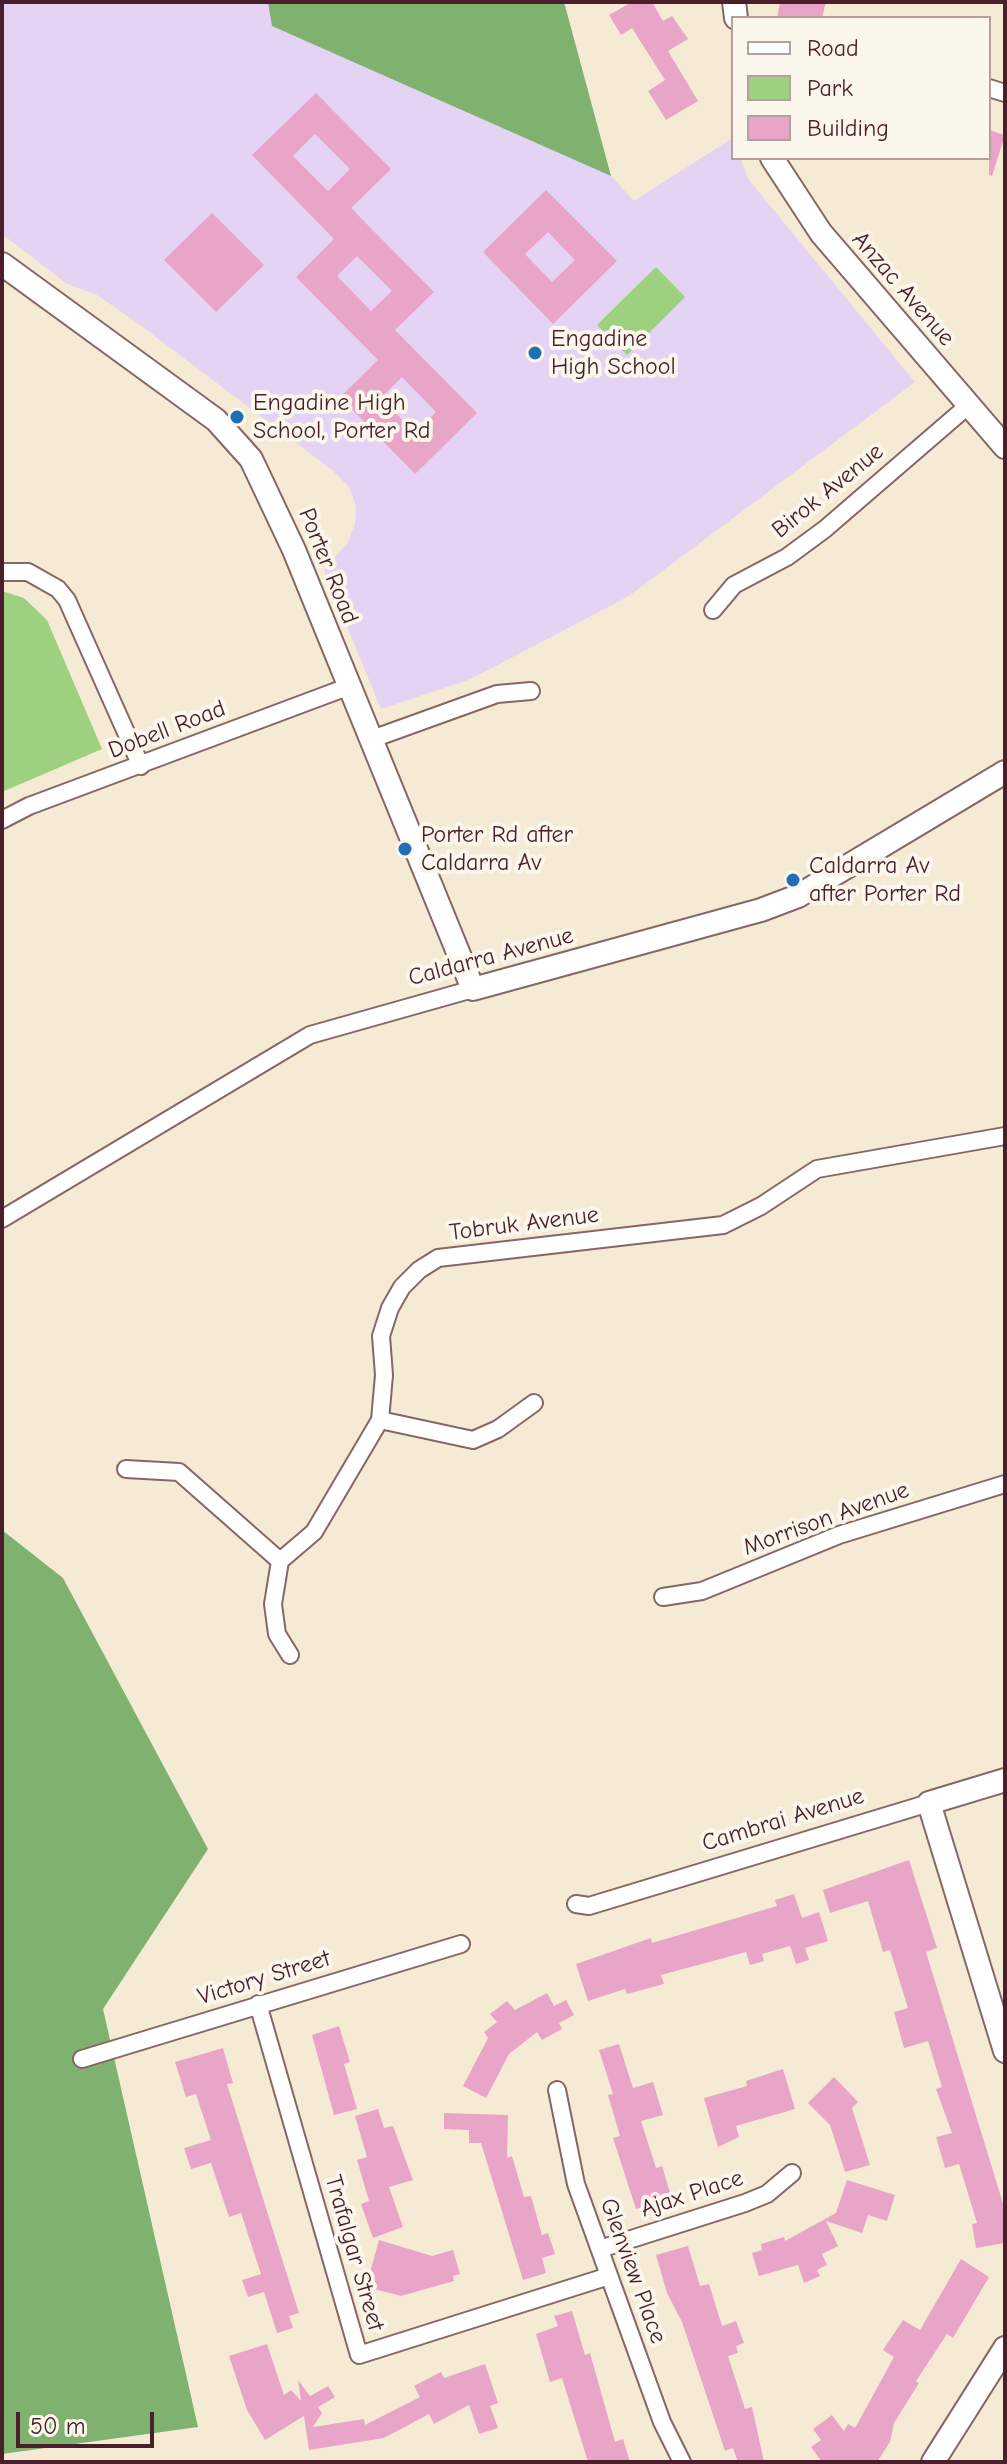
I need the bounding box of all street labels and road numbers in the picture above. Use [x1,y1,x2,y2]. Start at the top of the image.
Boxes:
street label: Anzac Avenue [846,226,960,352]
street label: Birok Avenue [767,437,889,545]
street label: Porter Road [292,504,364,628]
street label: Dobell Road [104,695,230,765]
street label: Caldarra Avenue [405,921,577,993]
street label: Tobruk Avenue [448,1201,600,1247]
street label: Morrison Avenue [739,1476,913,1562]
street label: Cambrai Avenue [699,1782,867,1858]
street label: Victory Street [194,1944,334,2012]
street label: Ajax Place [637,2164,747,2224]
street label: Trafalgar Street [318,2172,390,2334]
street label: Glenview Place [593,2195,673,2347]

